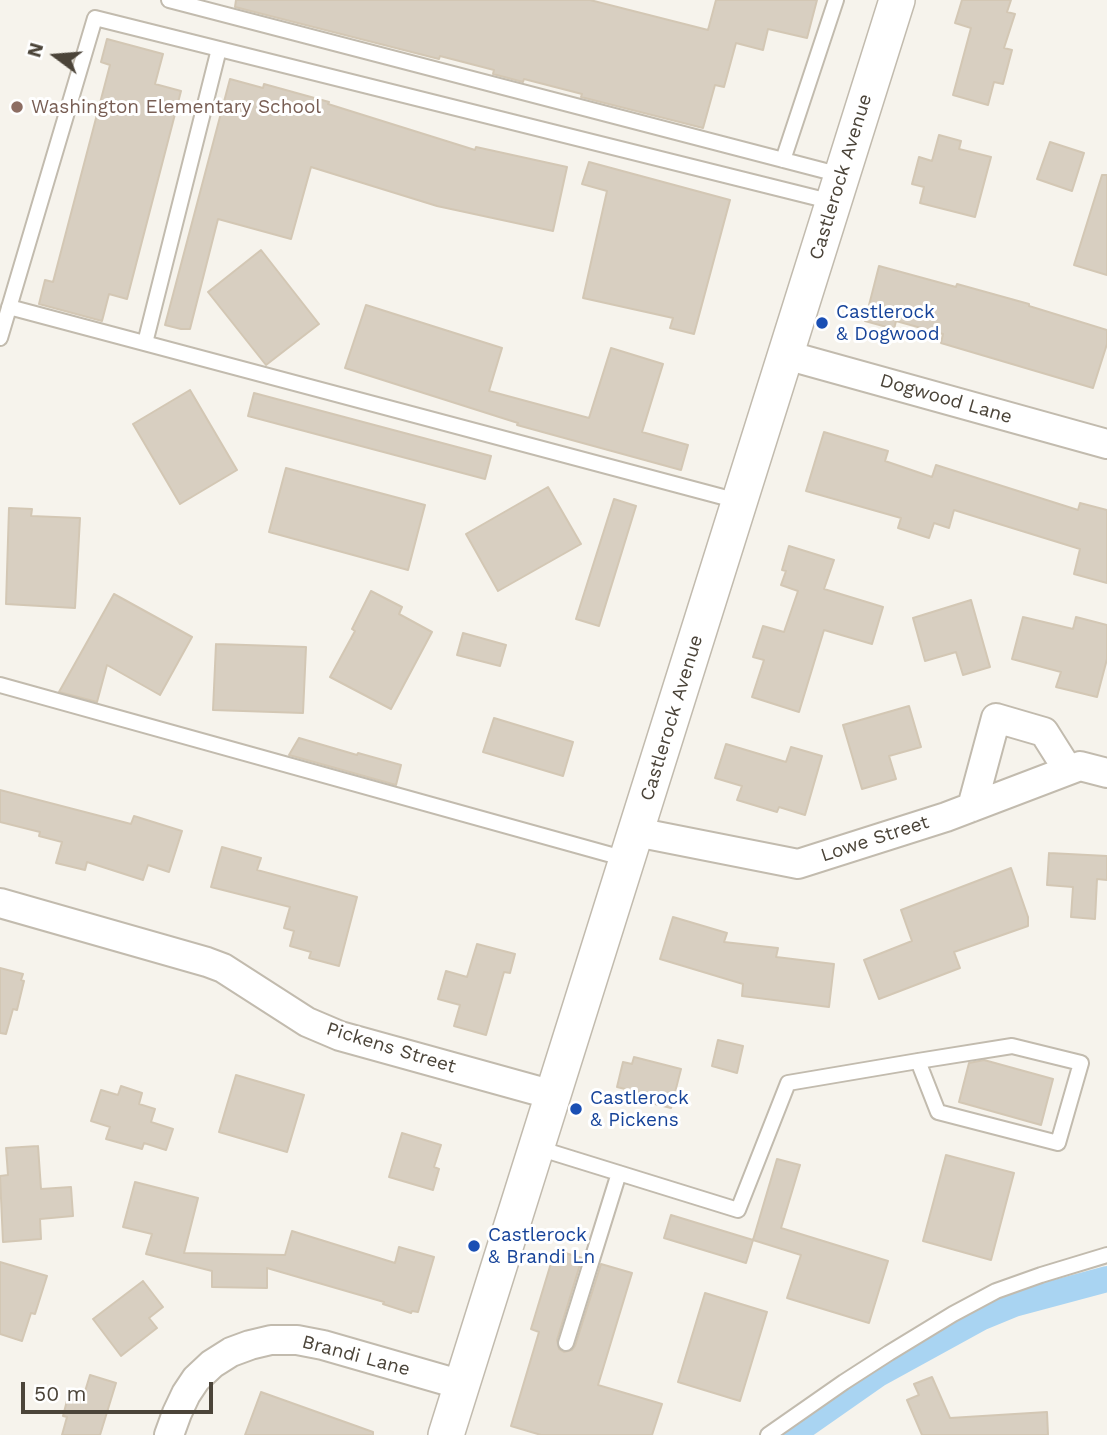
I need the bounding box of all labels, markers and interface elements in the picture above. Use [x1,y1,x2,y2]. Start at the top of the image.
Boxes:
north arrow [21,21,91,91]
text: N [22,40,48,60]
street label: Castlerock Avenue [805,91,877,263]
place label: Washington Elementary School [31,96,321,118]
marker: Washington Elementary School [9,99,25,115]
place label: Castlerock & Dogwood [836,301,940,345]
marker: Castlerock & Dogwood [814,315,830,331]
street label: Dogwood Lane [877,369,1015,429]
street label: Castlerock Avenue [636,632,708,804]
street label: Lowe Street [818,811,932,867]
street label: Pickens Street [324,1017,458,1079]
place label: Castlerock & Pickens [590,1087,689,1131]
marker: Castlerock & Pickens [568,1101,584,1117]
place label: Castlerock & Brandi Ln [488,1224,595,1268]
marker: Castlerock & Brandi Ln [466,1238,482,1254]
street label: Brandi Lane [300,1331,412,1381]
scale bar [24,1368,217,1412]
text: 50 m [34,1381,86,1406]

